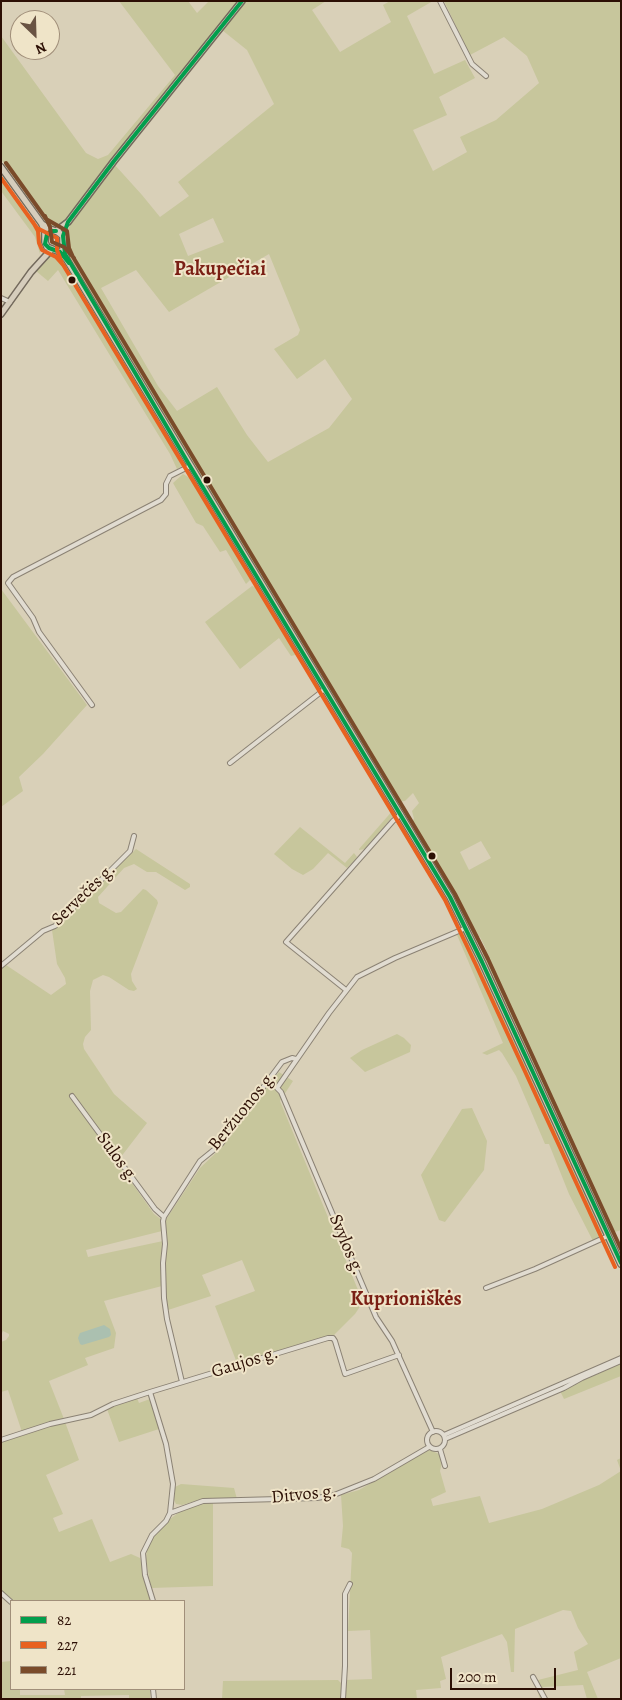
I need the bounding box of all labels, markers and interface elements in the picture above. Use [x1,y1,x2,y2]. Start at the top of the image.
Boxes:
north arrow [10,10,60,60]
text: N [32,37,49,59]
district label: Pakupečiai [174,258,266,282]
unlabelled marker [67,275,77,285]
unlabelled marker [202,475,212,485]
unlabelled marker [427,851,437,861]
street label: Servečės g. [47,859,121,931]
street label: Beržuonos g. [204,1067,282,1155]
street label: Sulos g. [91,1128,143,1188]
street label: Svylos g. [324,1211,368,1279]
district label: Kuprioniškės [350,1288,462,1312]
street label: Gaujos g. [209,1343,281,1383]
street label: Ditvos g. [270,1481,338,1509]
legend [10,1600,185,1690]
text: 82 [57,1610,71,1630]
text: 227 [57,1635,78,1655]
scale bar [452,1658,558,1690]
text: 221 [57,1660,76,1680]
text: 200 m [458,1667,497,1687]

